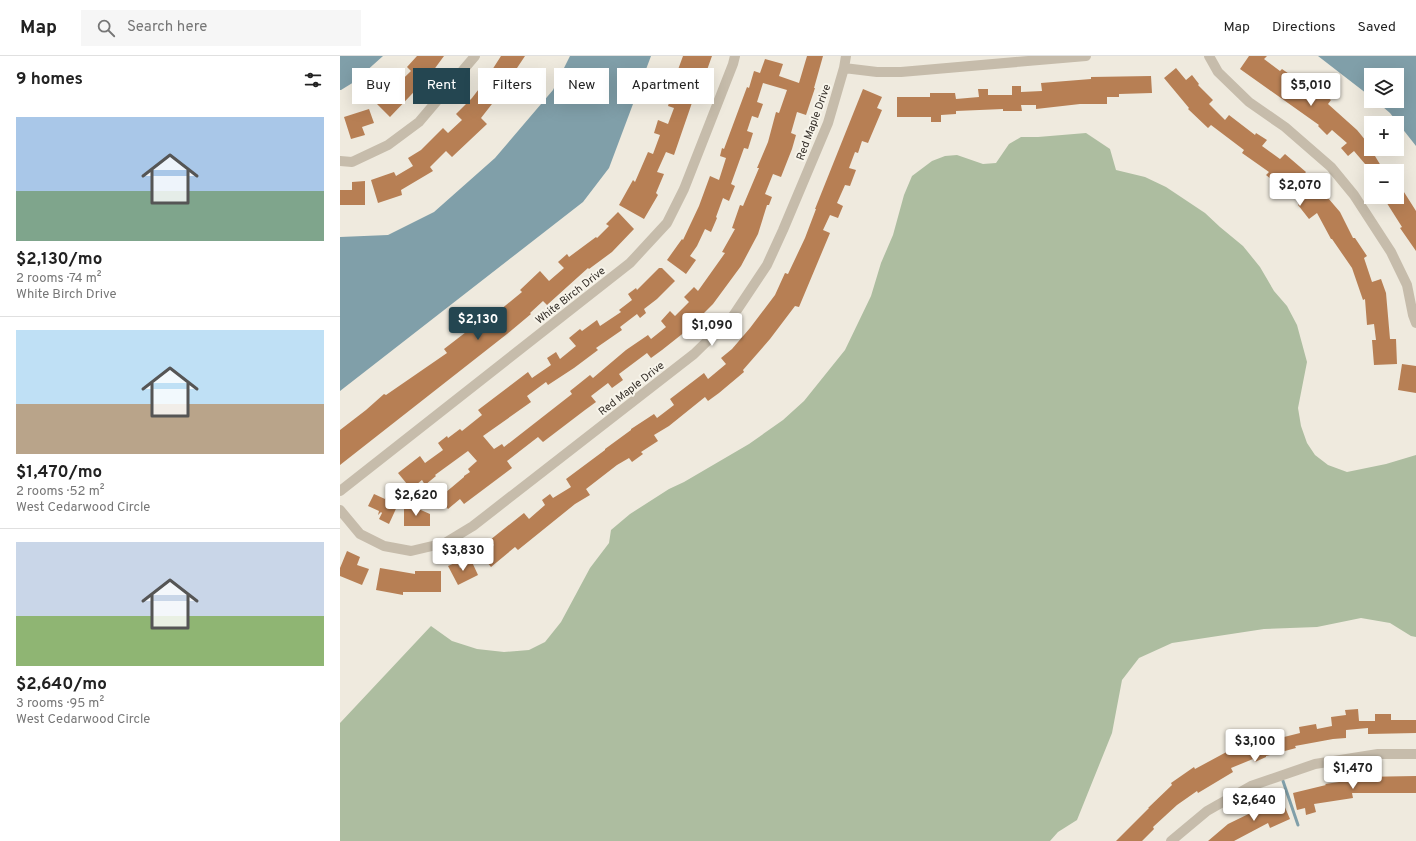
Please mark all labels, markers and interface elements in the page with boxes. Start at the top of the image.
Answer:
search box [81,10,361,46]
text: Map [20,16,57,40]
icon: search [95,17,117,39]
text: Search here [127,18,207,37]
text: Map [1224,19,1250,36]
text: Directions [1272,19,1336,36]
text: Saved [1358,19,1396,36]
chip: Buy [352,68,405,104]
chip: Rent [413,68,470,104]
chip: Filters [478,68,546,104]
chip: New [554,68,609,104]
chip: Apartment [617,68,714,104]
map controls [1364,68,1404,204]
button: layers [1364,68,1404,108]
text: 9 homes [16,69,83,91]
icon: filters [302,69,324,91]
pin: $5,010 [1278,73,1344,107]
text: $5,010 [1290,78,1332,94]
street label: Red Maple Drive [794,82,834,162]
button: + [1364,116,1404,156]
icon: home [134,143,206,215]
button: − [1364,164,1404,204]
pin: $2,070 [1267,173,1333,207]
text: $2,070 [1279,178,1321,194]
text: $2,130/mo [16,249,102,271]
street label: White Birch Drive [533,264,609,328]
text: 2 rooms · 74 m² [16,271,101,287]
text: White Birch Drive [16,287,117,303]
pin: $2,130 [445,307,511,341]
text: $2,130 [458,312,498,328]
pin: $1,090 [679,313,745,347]
text: $1,090 [691,318,733,334]
icon: home [134,356,206,428]
street label: Red Maple Drive [596,359,668,419]
text: $1,470/mo [16,462,102,484]
pin: $2,620 [383,483,449,517]
text: 2 rooms · 52 m² [16,484,104,500]
text: $2,620 [394,488,438,504]
text: West Cedarwood Circle [16,500,150,516]
pin: $3,830 [430,538,496,572]
text: $3,830 [442,543,484,559]
icon: home [134,568,206,640]
text: $2,640/mo [16,674,107,696]
text: 3 rooms · 95 m² [16,696,104,712]
text: West Cedarwood Circle [16,712,150,728]
pin: $3,100 [1222,729,1288,763]
text: $3,100 [1235,734,1275,750]
pin: $1,470 [1320,756,1386,790]
text: $1,470 [1333,761,1373,777]
pin: $2,640 [1221,788,1287,822]
text: $2,640 [1232,793,1276,809]

